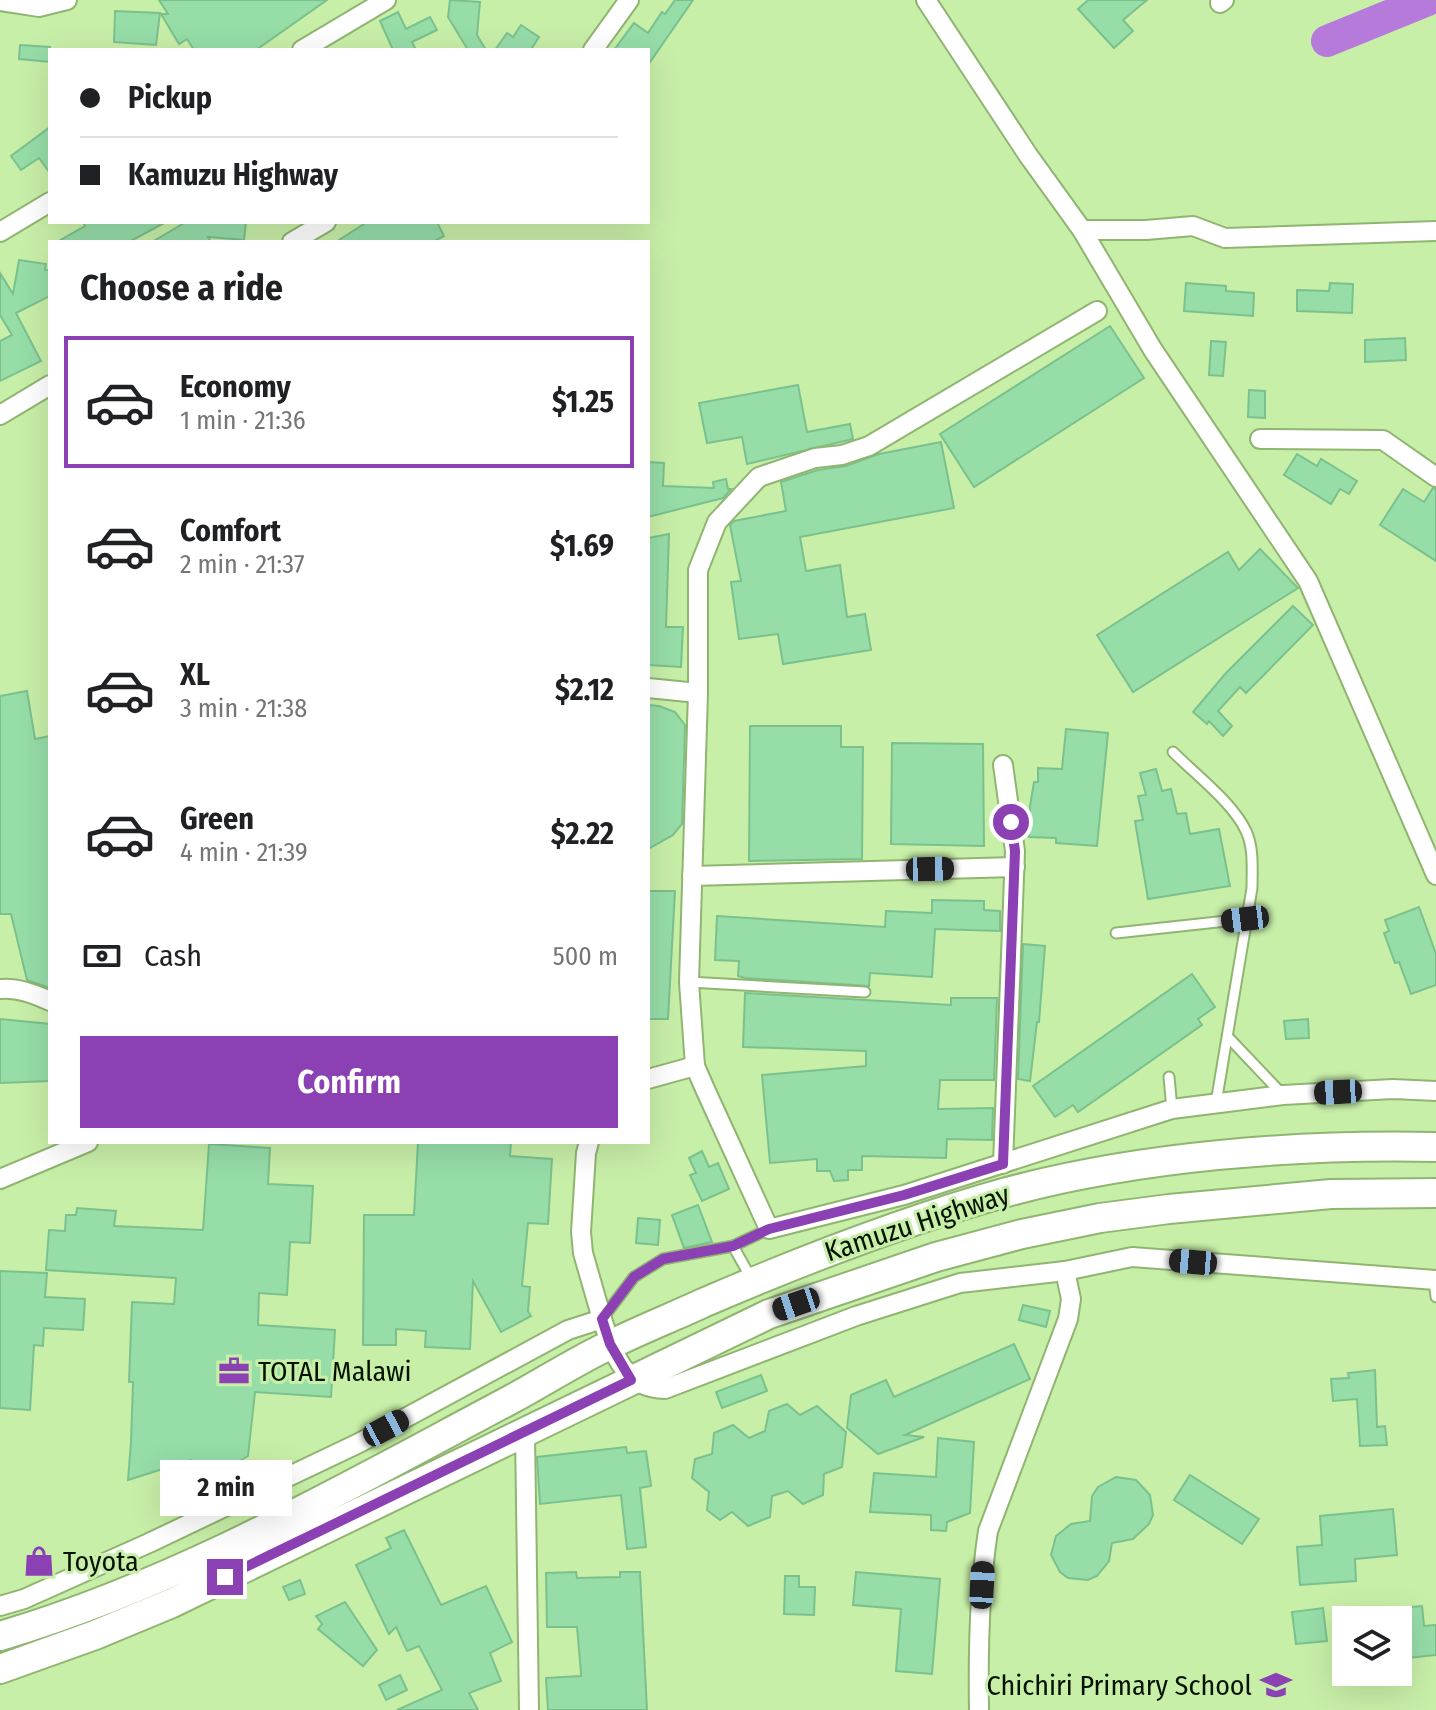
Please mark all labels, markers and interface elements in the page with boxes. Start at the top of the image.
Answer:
text: Pickup [128,80,212,116]
text: Kamuzu Highway [128,157,338,193]
text: Choose a ride [80,266,283,310]
icon: car [84,366,156,438]
text: Economy [180,369,291,405]
text: $1.25 [552,384,614,420]
text: 1 min · 21:36 [180,405,306,436]
icon: car [84,510,156,582]
text: Comfort [180,513,281,549]
text: $1.69 [550,528,614,564]
text: 2 min · 21:37 [180,549,304,580]
icon: car [84,654,156,726]
text: XL [180,657,210,693]
text: $2.12 [555,672,614,708]
text: 3 min · 21:38 [180,693,307,724]
icon: car [84,798,156,870]
text: Green [180,801,254,837]
route start [993,804,1029,840]
text: $2.22 [551,816,614,852]
text: 4 min · 21:39 [180,837,308,868]
car [906,857,954,881]
car [1220,904,1270,934]
icon: cash [80,934,124,978]
text: Cash [144,938,202,974]
text: 500 m [553,941,618,972]
button: Confirm [80,1036,618,1128]
car [1313,1079,1363,1105]
street label: Kamuzu Highway [820,1177,1014,1268]
car [1168,1248,1218,1276]
car [769,1285,823,1323]
office icon: TOTAL Malawi [217,1354,251,1388]
place label: TOTAL Malawi [258,1355,411,1388]
car [359,1406,413,1450]
callout: 2 min [159,1461,291,1517]
text: 2 min [197,1472,255,1503]
shop icon: Toyota [22,1544,56,1578]
place label: Toyota [63,1545,139,1578]
route end [207,1559,243,1595]
car [969,1560,995,1610]
map controls [1332,1606,1412,1686]
button: layers [1332,1606,1412,1686]
school or university icon: Chichiri Primary School [1259,1668,1293,1702]
place label: Chichiri Primary School [987,1669,1252,1702]

